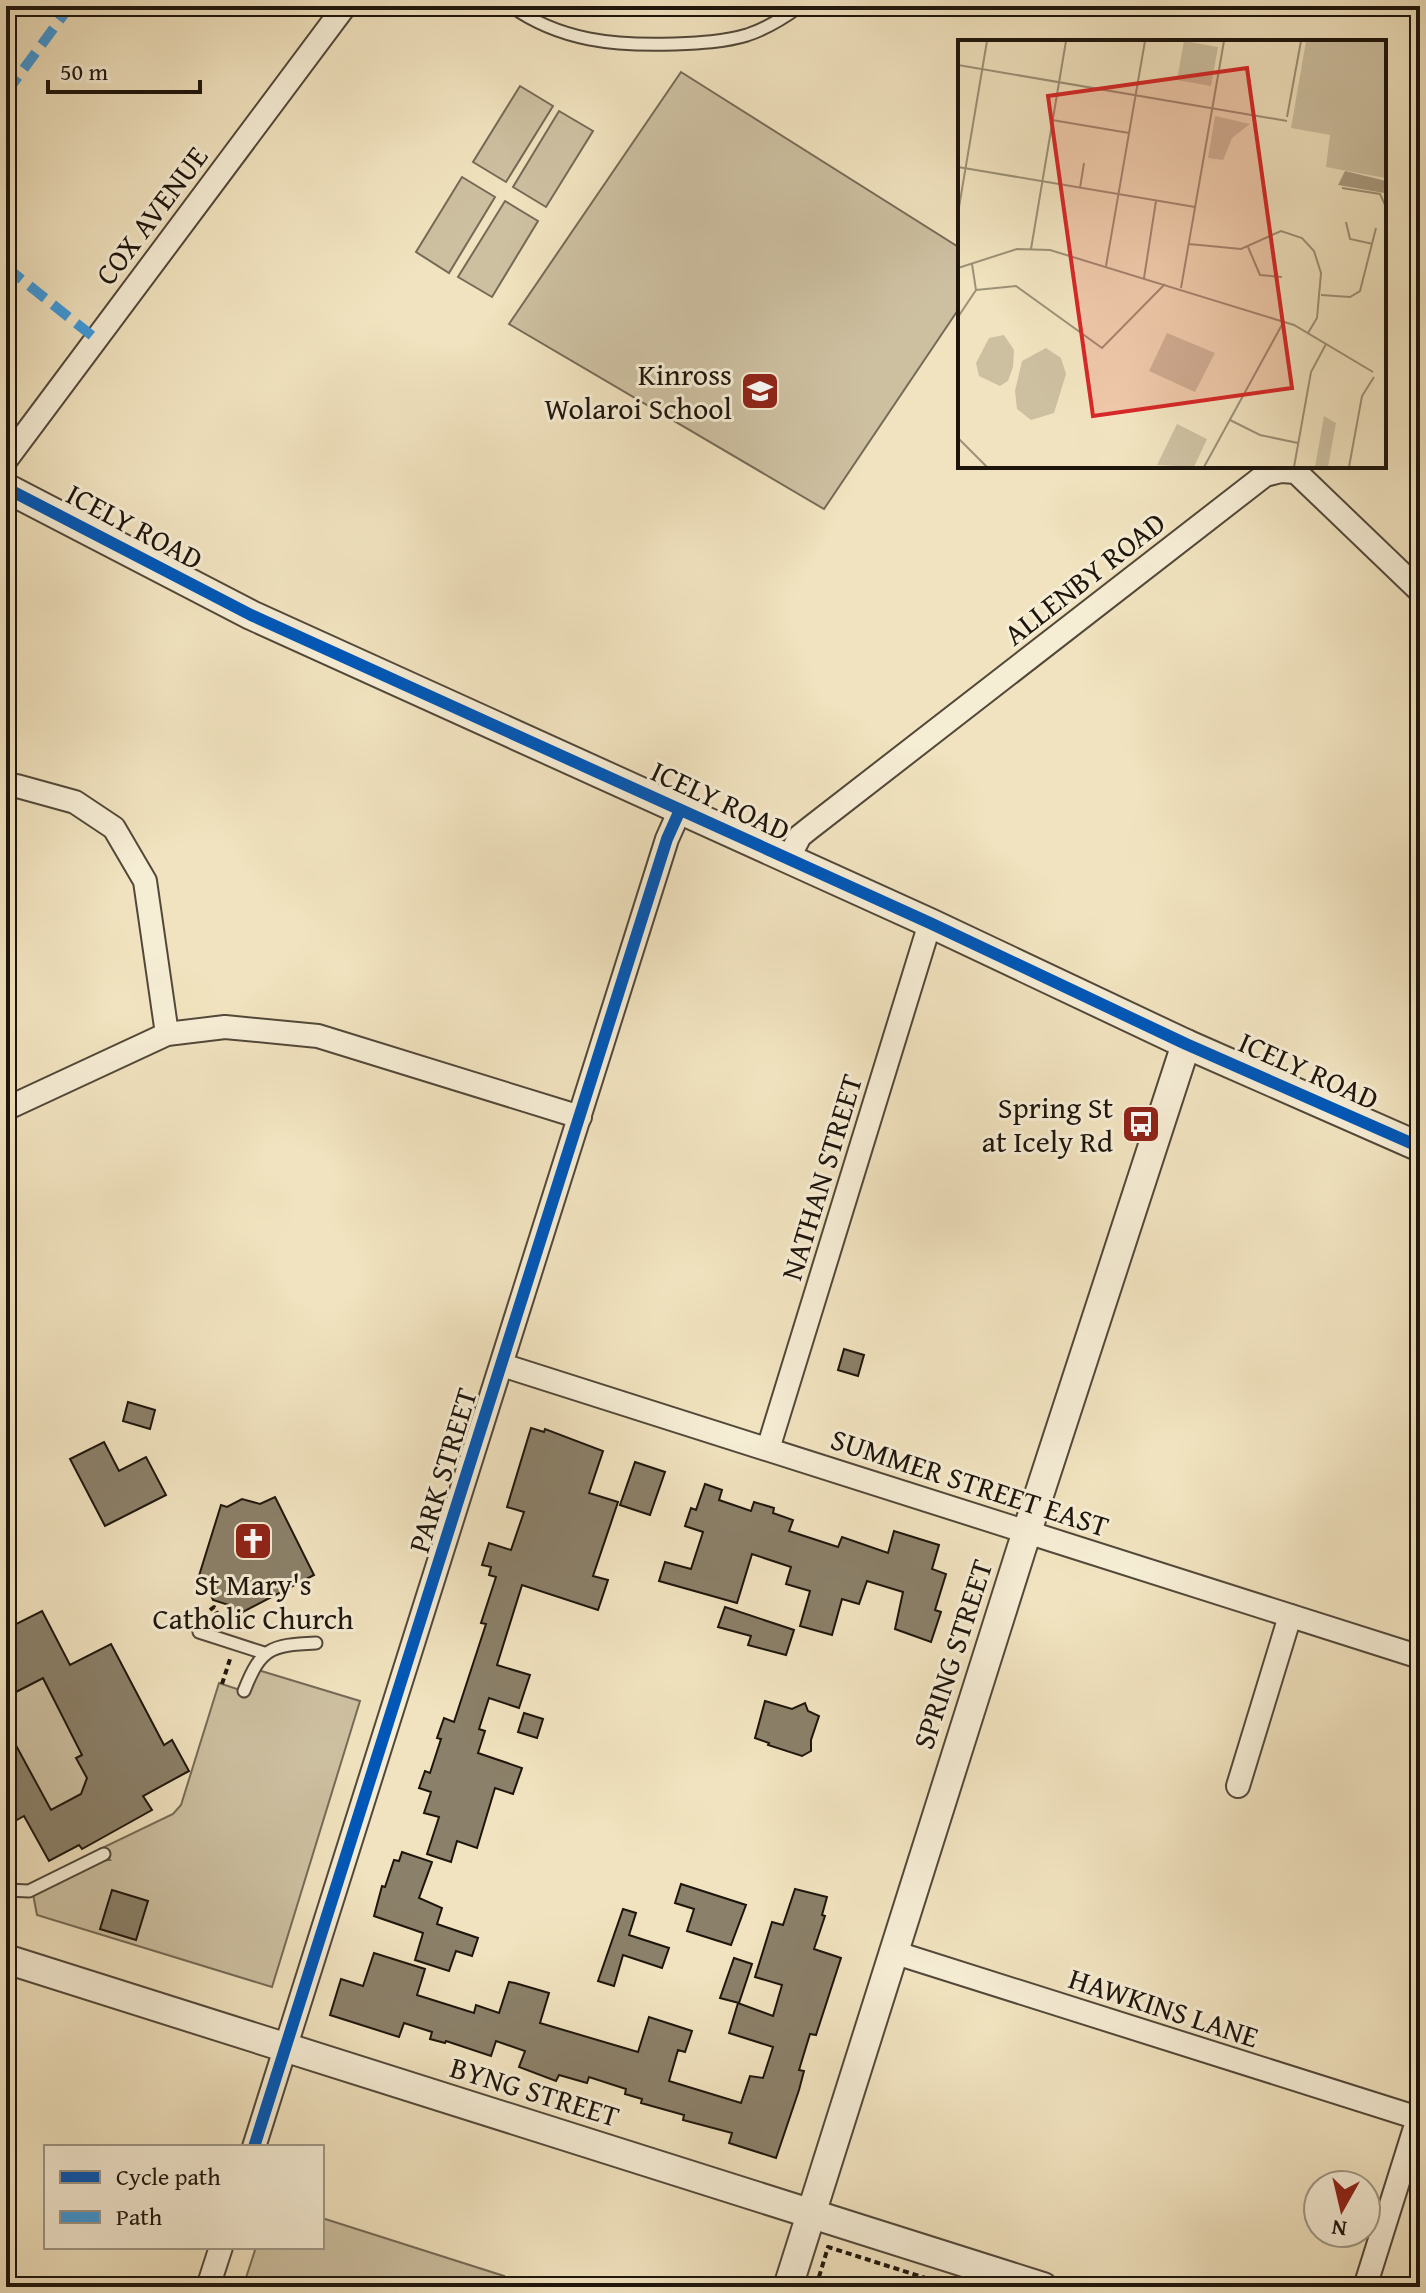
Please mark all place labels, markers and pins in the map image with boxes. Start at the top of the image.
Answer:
place label: Kinross Wolaroi School [544,352,732,430]
school or university icon: Kinross Wolaroi School [739,370,781,412]
place label: Spring St at Icely Rd [982,1085,1113,1163]
bus stop icon: Spring St at Icely Rd [1120,1103,1162,1145]
church icon: St Mary's Catholic Church [232,1520,274,1562]
place label: St Mary's Catholic Church [153,1562,354,1640]

